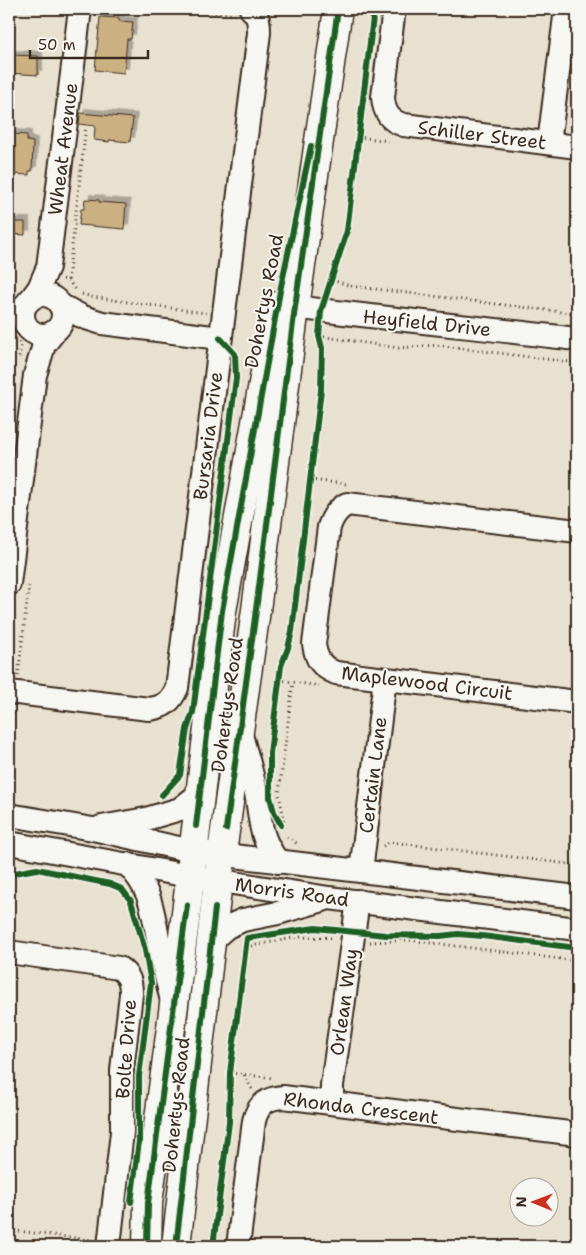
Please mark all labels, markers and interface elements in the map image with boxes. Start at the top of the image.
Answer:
scale bar [30,28,148,60]
text: 50 m [38,35,76,55]
street label: Wheat Avenue [42,81,84,217]
street label: Schiller Street [416,115,548,155]
street label: Dohertys Road [239,232,289,370]
street label: Heyfield Drive [362,304,492,342]
street label: Bursaria Drive [188,370,228,502]
street label: Dohertys Road [205,636,249,774]
street label: Maplewood Circuit [340,660,514,706]
street label: Certain Lane [353,715,393,835]
street label: Morris Road [233,872,351,912]
street label: Orlean Way [324,947,364,1057]
street label: Bolte Drive [110,998,142,1100]
street label: Dohertys Road [156,1036,196,1174]
street label: Rhonda Crescent [282,1086,440,1130]
north arrow [508,1178,558,1228]
text: N [512,1196,530,1207]

